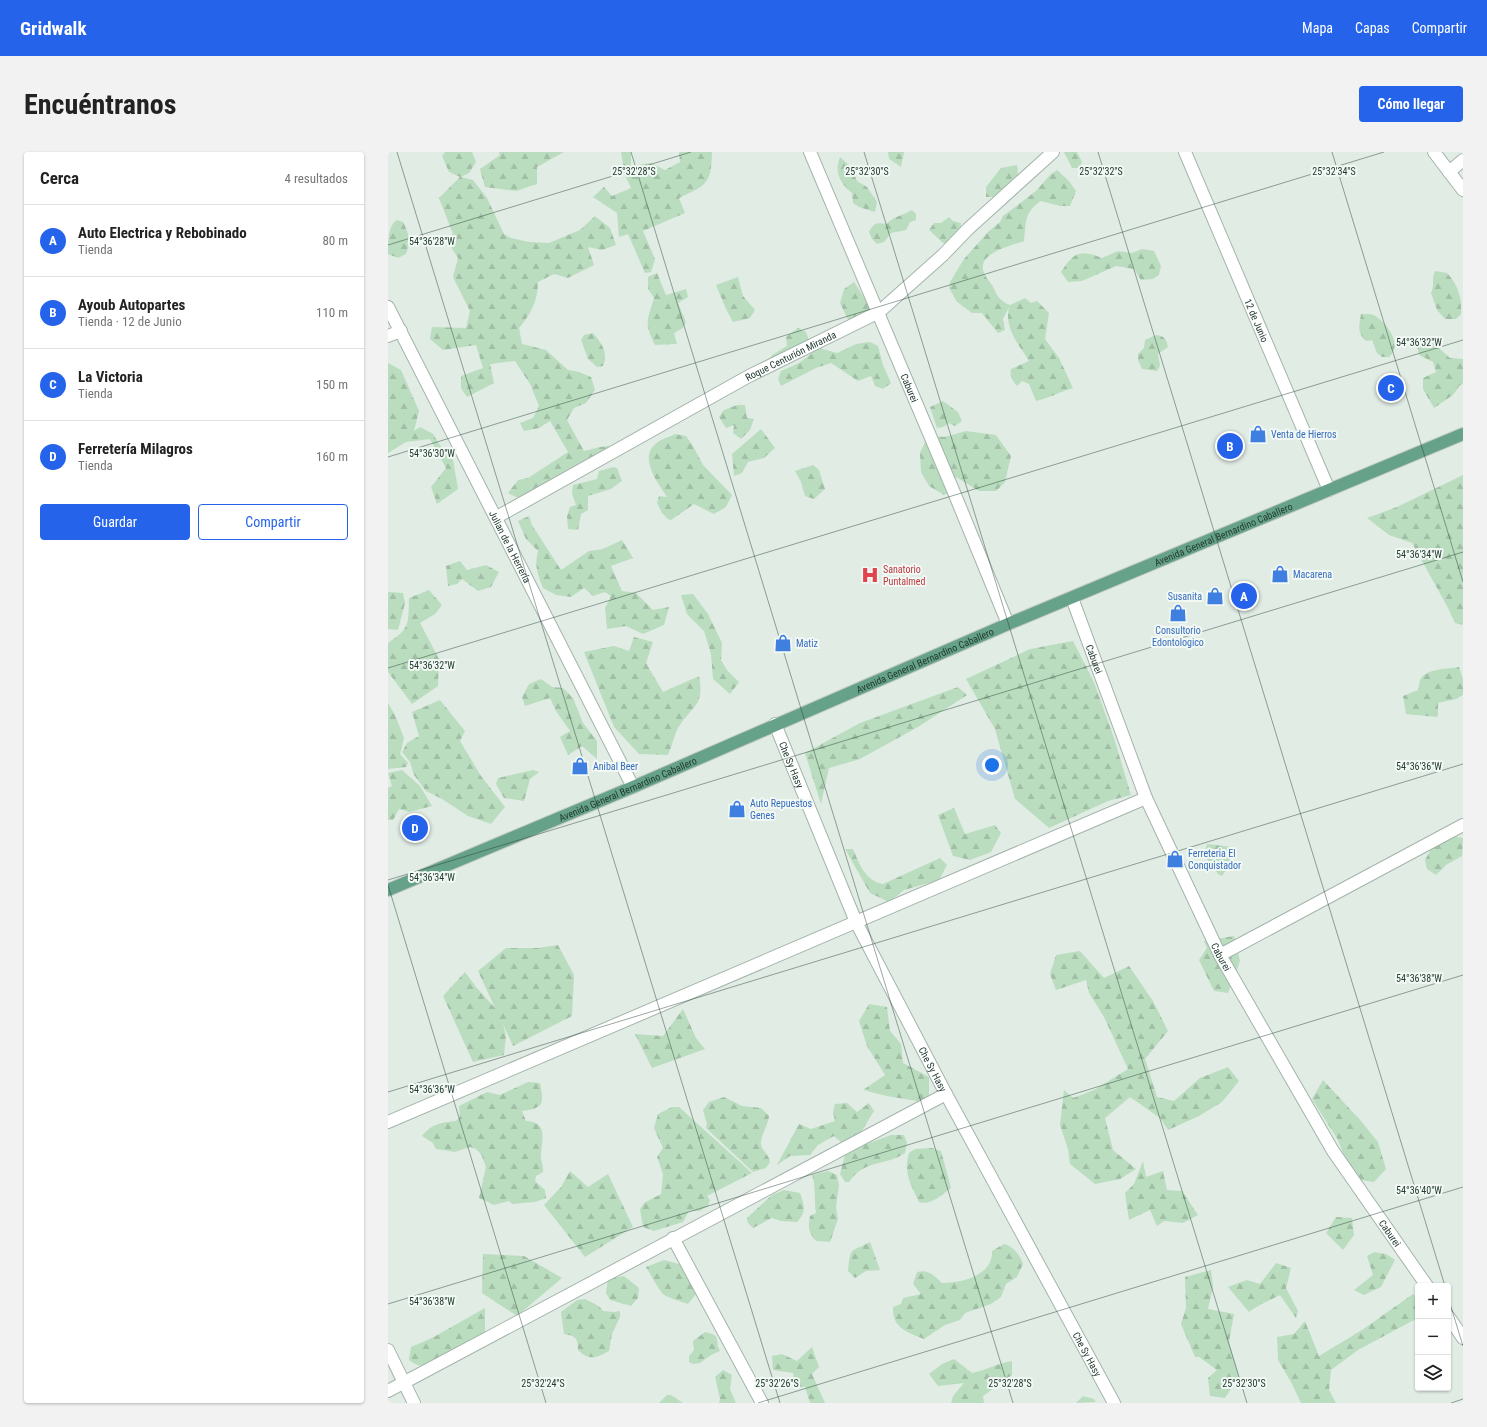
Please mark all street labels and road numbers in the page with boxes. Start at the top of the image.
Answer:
street label: 12 de Junio [1242,297,1270,344]
street label: Roque Centurión Miranda [743,329,838,383]
street label: Caburei [898,372,920,404]
street label: Avenida General Bernardino Caballero [1153,501,1294,568]
street label: Julian de la Herrería [487,509,533,585]
street label: Avenida General Bernardino Caballero [855,626,995,695]
street label: Caburei [1084,643,1104,675]
street label: Che Sy Hasy [777,740,806,790]
street label: Avenida General Bernardino Caballero [557,755,698,824]
street label: Caburei [1209,941,1233,973]
street label: Che Sy Hasy [916,1045,949,1094]
street label: Caburei [1377,1218,1403,1249]
street label: Che Sy Hasy [1070,1330,1103,1378]

